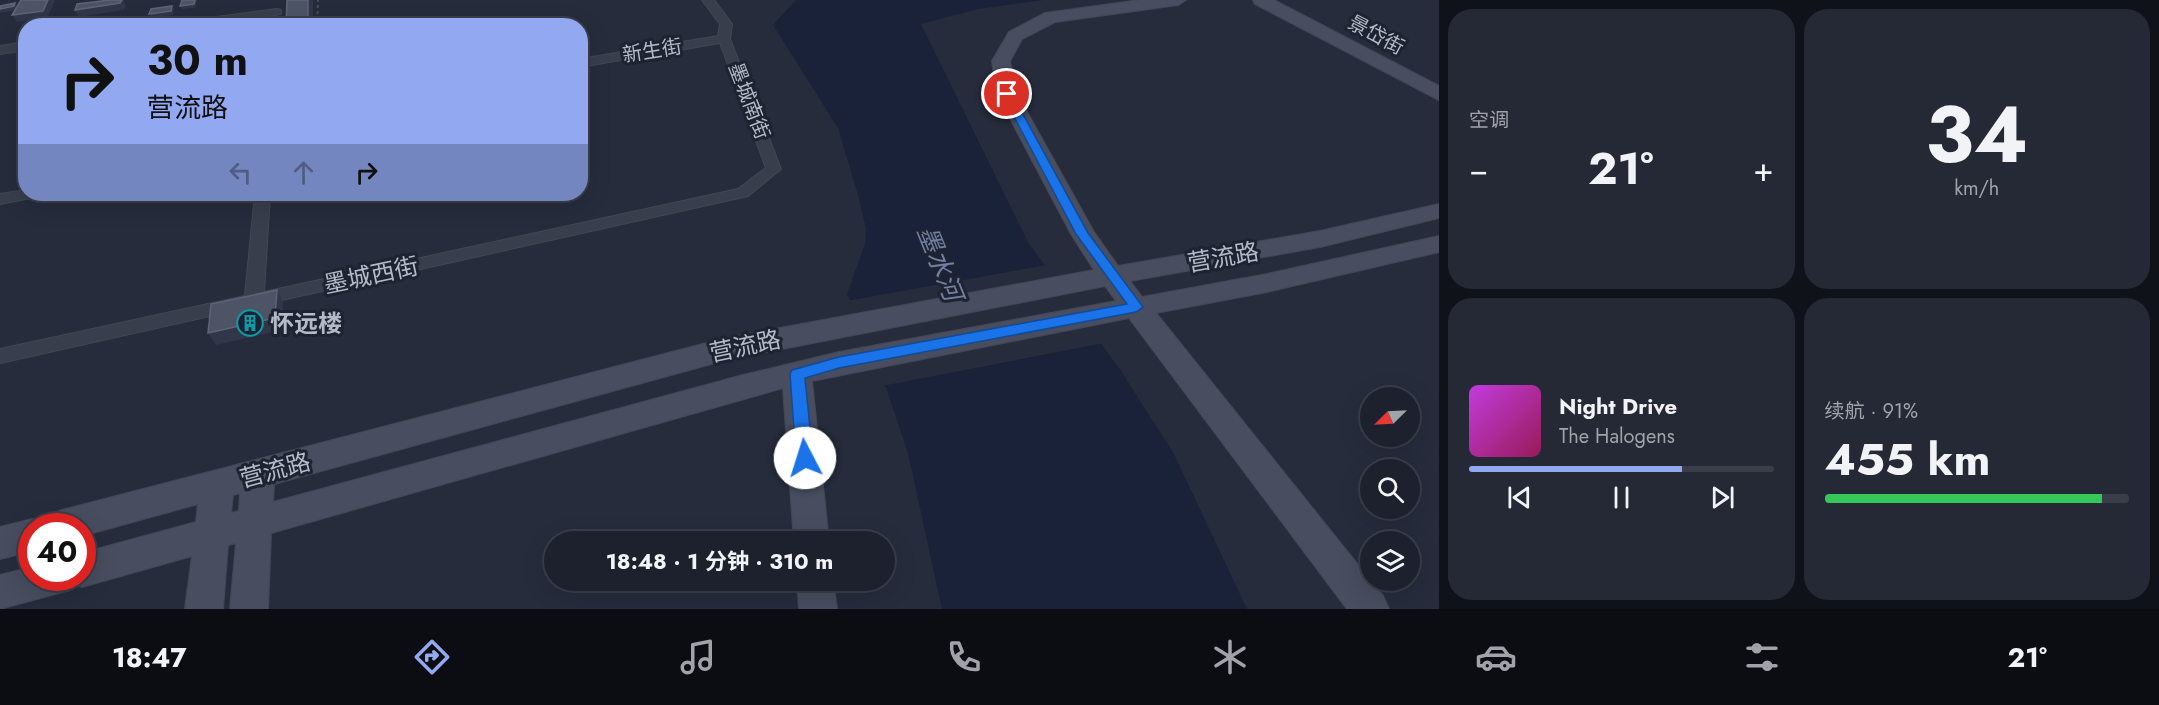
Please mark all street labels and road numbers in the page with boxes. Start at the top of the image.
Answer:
street label: 景岱街 [1343,8,1409,62]
street label: 新生街 [620,32,684,70]
street label: 墨城南街 [721,58,777,144]
street label: 营流路 [1185,234,1261,280]
street label: 墨城西街 [320,248,422,302]
street label: 营流路 [706,321,784,371]
street label: 营流路 [236,444,314,496]

